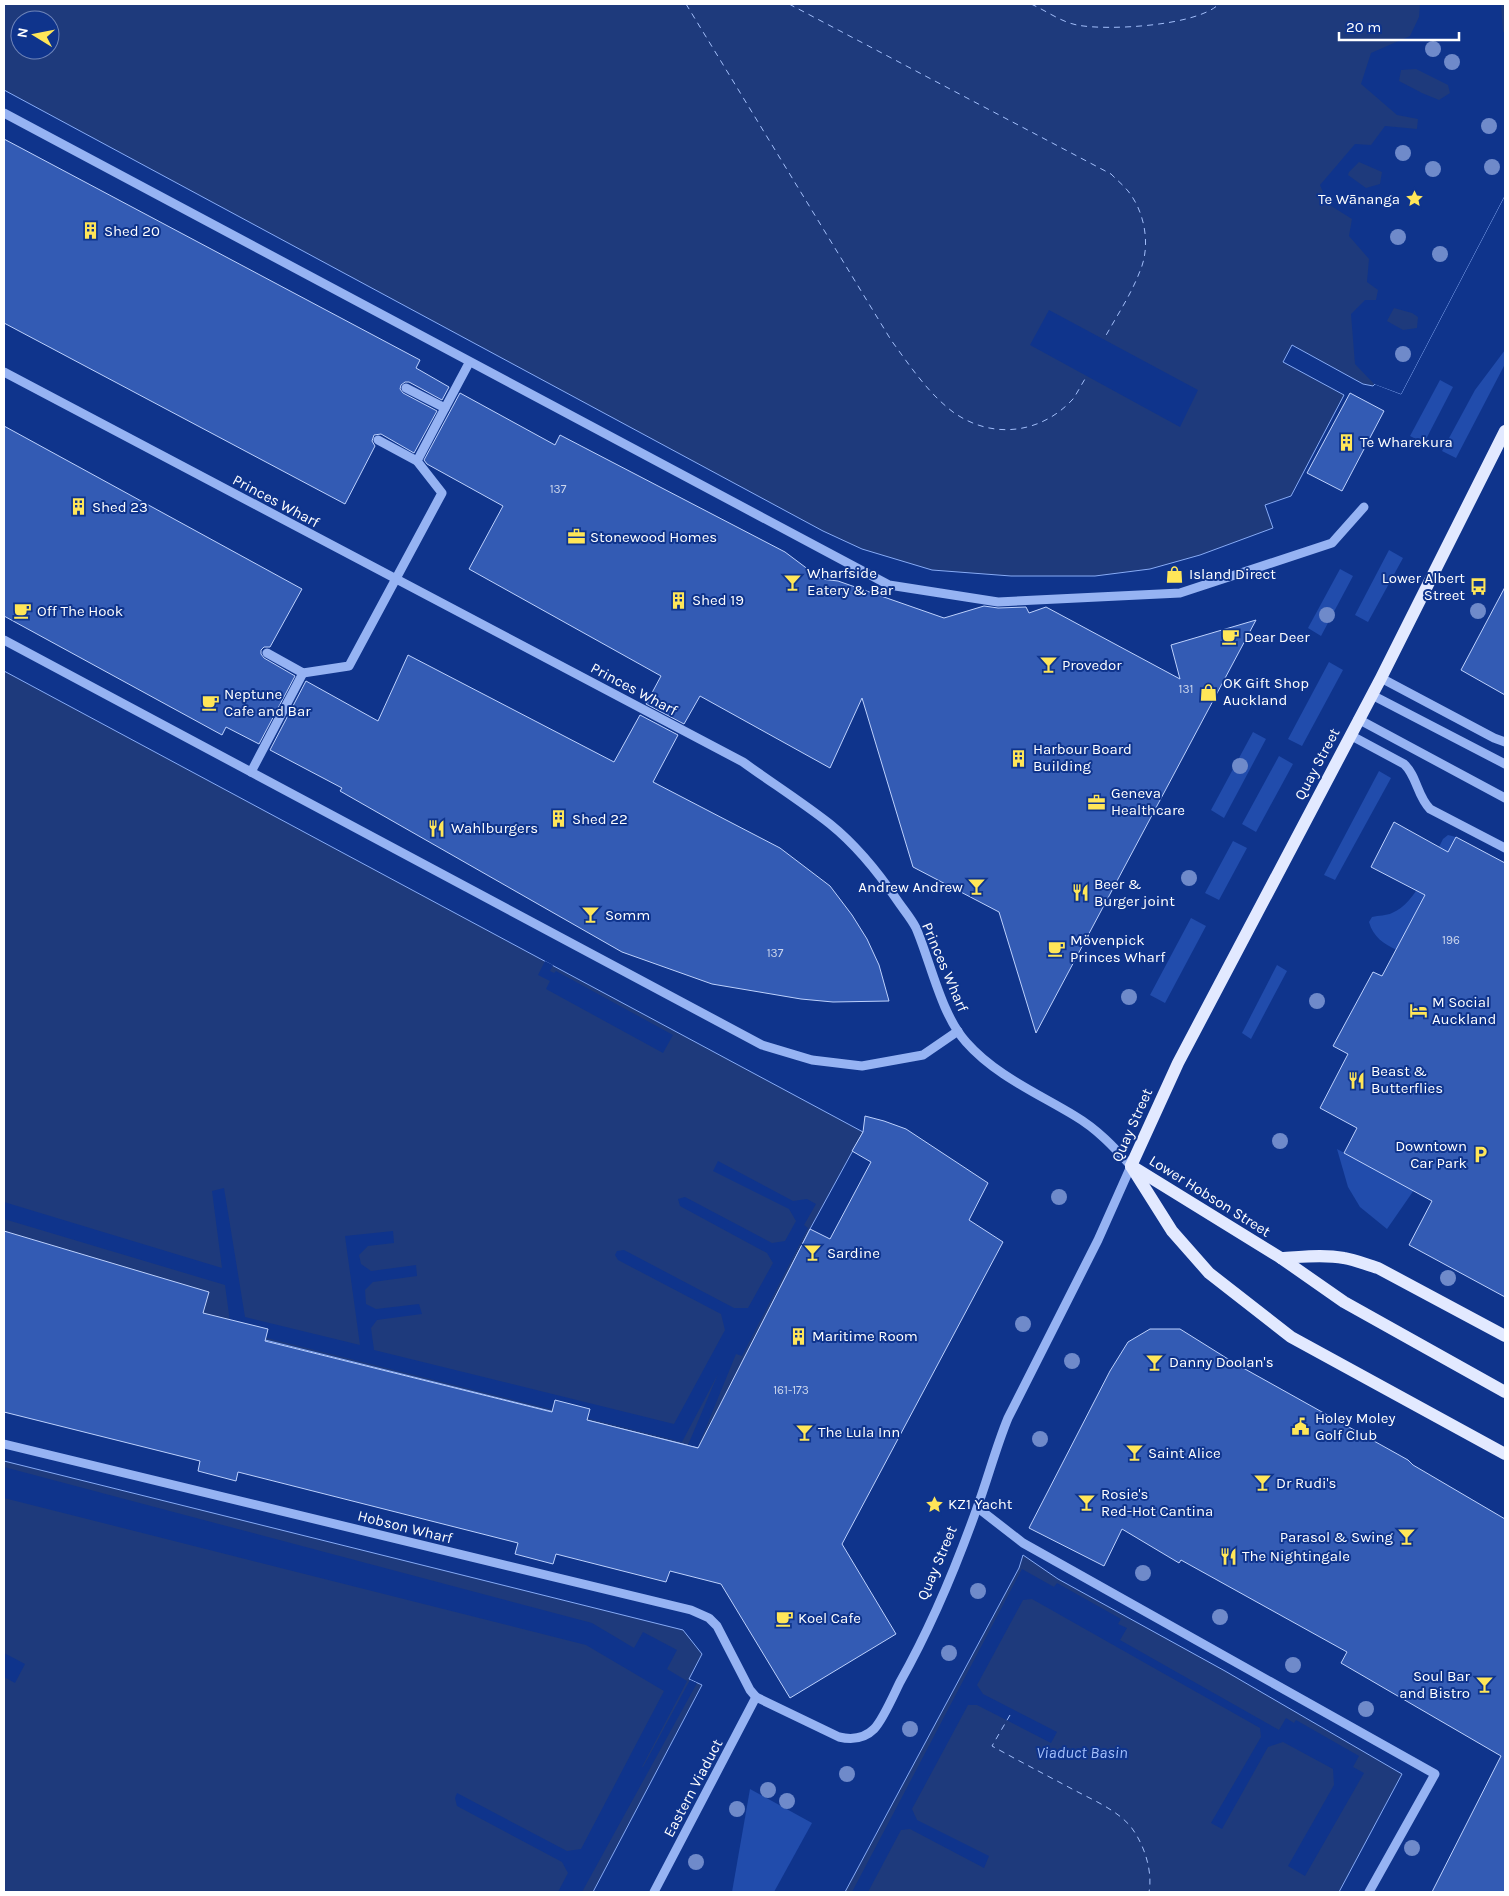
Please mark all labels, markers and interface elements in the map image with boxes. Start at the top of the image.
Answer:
north arrow [10,10,60,60]
scale bar [1339,10,1459,42]
text: 20 m [1346,18,1381,36]
text: N [13,26,32,39]
place icon: Te Wānanga [1404,189,1424,209]
place label: Te Wānanga [1318,190,1400,208]
building icon: Shed 20 [80,221,100,241]
place label: Shed 20 [104,222,160,240]
building icon: Te Wharekura [1336,432,1356,452]
place label: Te Wharekura [1360,433,1453,451]
street label: Princes Wharf [230,471,323,532]
house number: 137 [550,482,567,496]
building icon: Shed 23 [68,497,88,517]
place label: Shed 23 [92,498,148,516]
office icon: Stonewood Homes [566,527,586,547]
place label: Stonewood Homes [590,528,717,546]
place label: Wharfside Eatery & Bar [807,564,894,599]
shop icon: Island Direct [1165,564,1185,584]
place label: Island Direct [1189,565,1276,583]
place label: Lower Albert Street [1382,569,1465,604]
bar icon: Wharfside Eatery & Bar [783,572,803,592]
bus stop icon: Lower Albert Street [1469,577,1489,597]
building icon: Shed 19 [668,590,688,610]
place label: Shed 19 [692,591,744,609]
cafe icon: Off The Hook [13,601,33,621]
place label: Off The Hook [37,602,123,620]
cafe icon: Dear Deer [1220,627,1240,647]
place label: Dear Deer [1244,628,1310,646]
bar icon: Provedor [1038,655,1058,675]
place label: Provedor [1062,656,1122,674]
street label: Princes Wharf [588,659,681,720]
place label: OK Gift Shop Auckland [1223,674,1309,709]
house number: 131 [1178,682,1194,696]
shop icon: OK Gift Shop Auckland [1199,682,1219,702]
place label: Neptune Cafe and Bar [224,685,311,720]
cafe icon: Neptune Cafe and Bar [200,693,220,713]
street label: Quay Street [1291,725,1344,803]
place label: Harbour Board Building [1033,740,1132,775]
building icon: Harbour Board Building [1009,748,1029,768]
place label: Geneva Healthcare [1111,784,1185,819]
office icon: Geneva Healthcare [1087,792,1107,812]
building icon: Shed 22 [548,809,568,829]
place label: Shed 22 [572,810,628,828]
restaurant icon: Wahlburgers [427,818,447,838]
place label: Wahlburgers [451,819,538,837]
place label: Beer & Burger joint [1094,875,1175,910]
bar icon: Andrew Andrew [967,877,987,897]
place label: Andrew Andrew [858,878,963,896]
restaurant icon: Beer & Burger joint [1070,883,1090,903]
bar icon: Somm [581,905,601,925]
place label: Somm [605,906,650,924]
street label: Princes Wharf [918,920,972,1015]
place label: Mövenpick Princes Wharf [1070,931,1166,966]
house number: 196 [1442,933,1460,947]
cafe icon: Mövenpick Princes Wharf [1046,939,1066,959]
house number: 137 [767,946,784,960]
place label: M Social Auckland [1432,993,1496,1028]
hotel icon: M Social Auckland [1408,1001,1428,1021]
place label: Beast & Butterflies [1371,1062,1443,1097]
restaurant icon: Beast & Butterflies [1347,1070,1367,1090]
street label: Quay Street [1108,1085,1156,1165]
place label: Downtown Car Park [1395,1137,1467,1172]
parking icon: Downtown Car Park [1471,1145,1491,1165]
street label: Lower Hobson Street [1146,1151,1274,1241]
bar icon: Sardine [803,1243,823,1263]
place label: Sardine [827,1244,880,1262]
building icon: Maritime Room [788,1326,808,1346]
place label: Maritime Room [812,1327,918,1345]
bar icon: Danny Doolan's [1145,1352,1165,1372]
place label: Danny Doolan's [1169,1353,1274,1371]
house number: 161-173 [773,1383,809,1397]
place label: Holey Moley Golf Club [1315,1409,1395,1444]
public building icon: Holey Moley Golf Club [1291,1417,1311,1437]
bar icon: The Lula Inn [794,1422,814,1442]
place label: The Lula Inn [818,1423,900,1441]
bar icon: Saint Alice [1124,1443,1144,1463]
place label: Saint Alice [1148,1444,1221,1462]
bar icon: Dr Rudi's [1252,1473,1272,1493]
place label: Dr Rudi's [1276,1474,1336,1492]
place label: Rosie's Red-Hot Cantina [1101,1485,1213,1520]
bar icon: Rosie's Red-Hot Cantina [1077,1493,1097,1513]
place icon: KZ1 Yacht [924,1494,944,1514]
place label: KZ1 Yacht [948,1495,1013,1513]
street label: Hobson Wharf [356,1507,455,1548]
street label: Quay Street [913,1523,961,1603]
bar icon: Parasol & Swing [1397,1527,1417,1547]
place label: Parasol & Swing [1280,1528,1394,1546]
restaurant icon: The Nightingale [1218,1546,1238,1566]
place label: The Nightingale [1242,1547,1350,1565]
cafe icon: Koel Cafe [774,1608,794,1628]
place label: Koel Cafe [798,1609,861,1627]
place label: Soul Bar and Bistro [1399,1667,1471,1702]
bar icon: Soul Bar and Bistro [1474,1675,1494,1695]
street label: Eastern Viaduct [660,1736,727,1840]
water label: Viaduct Basin [1036,1743,1128,1762]

